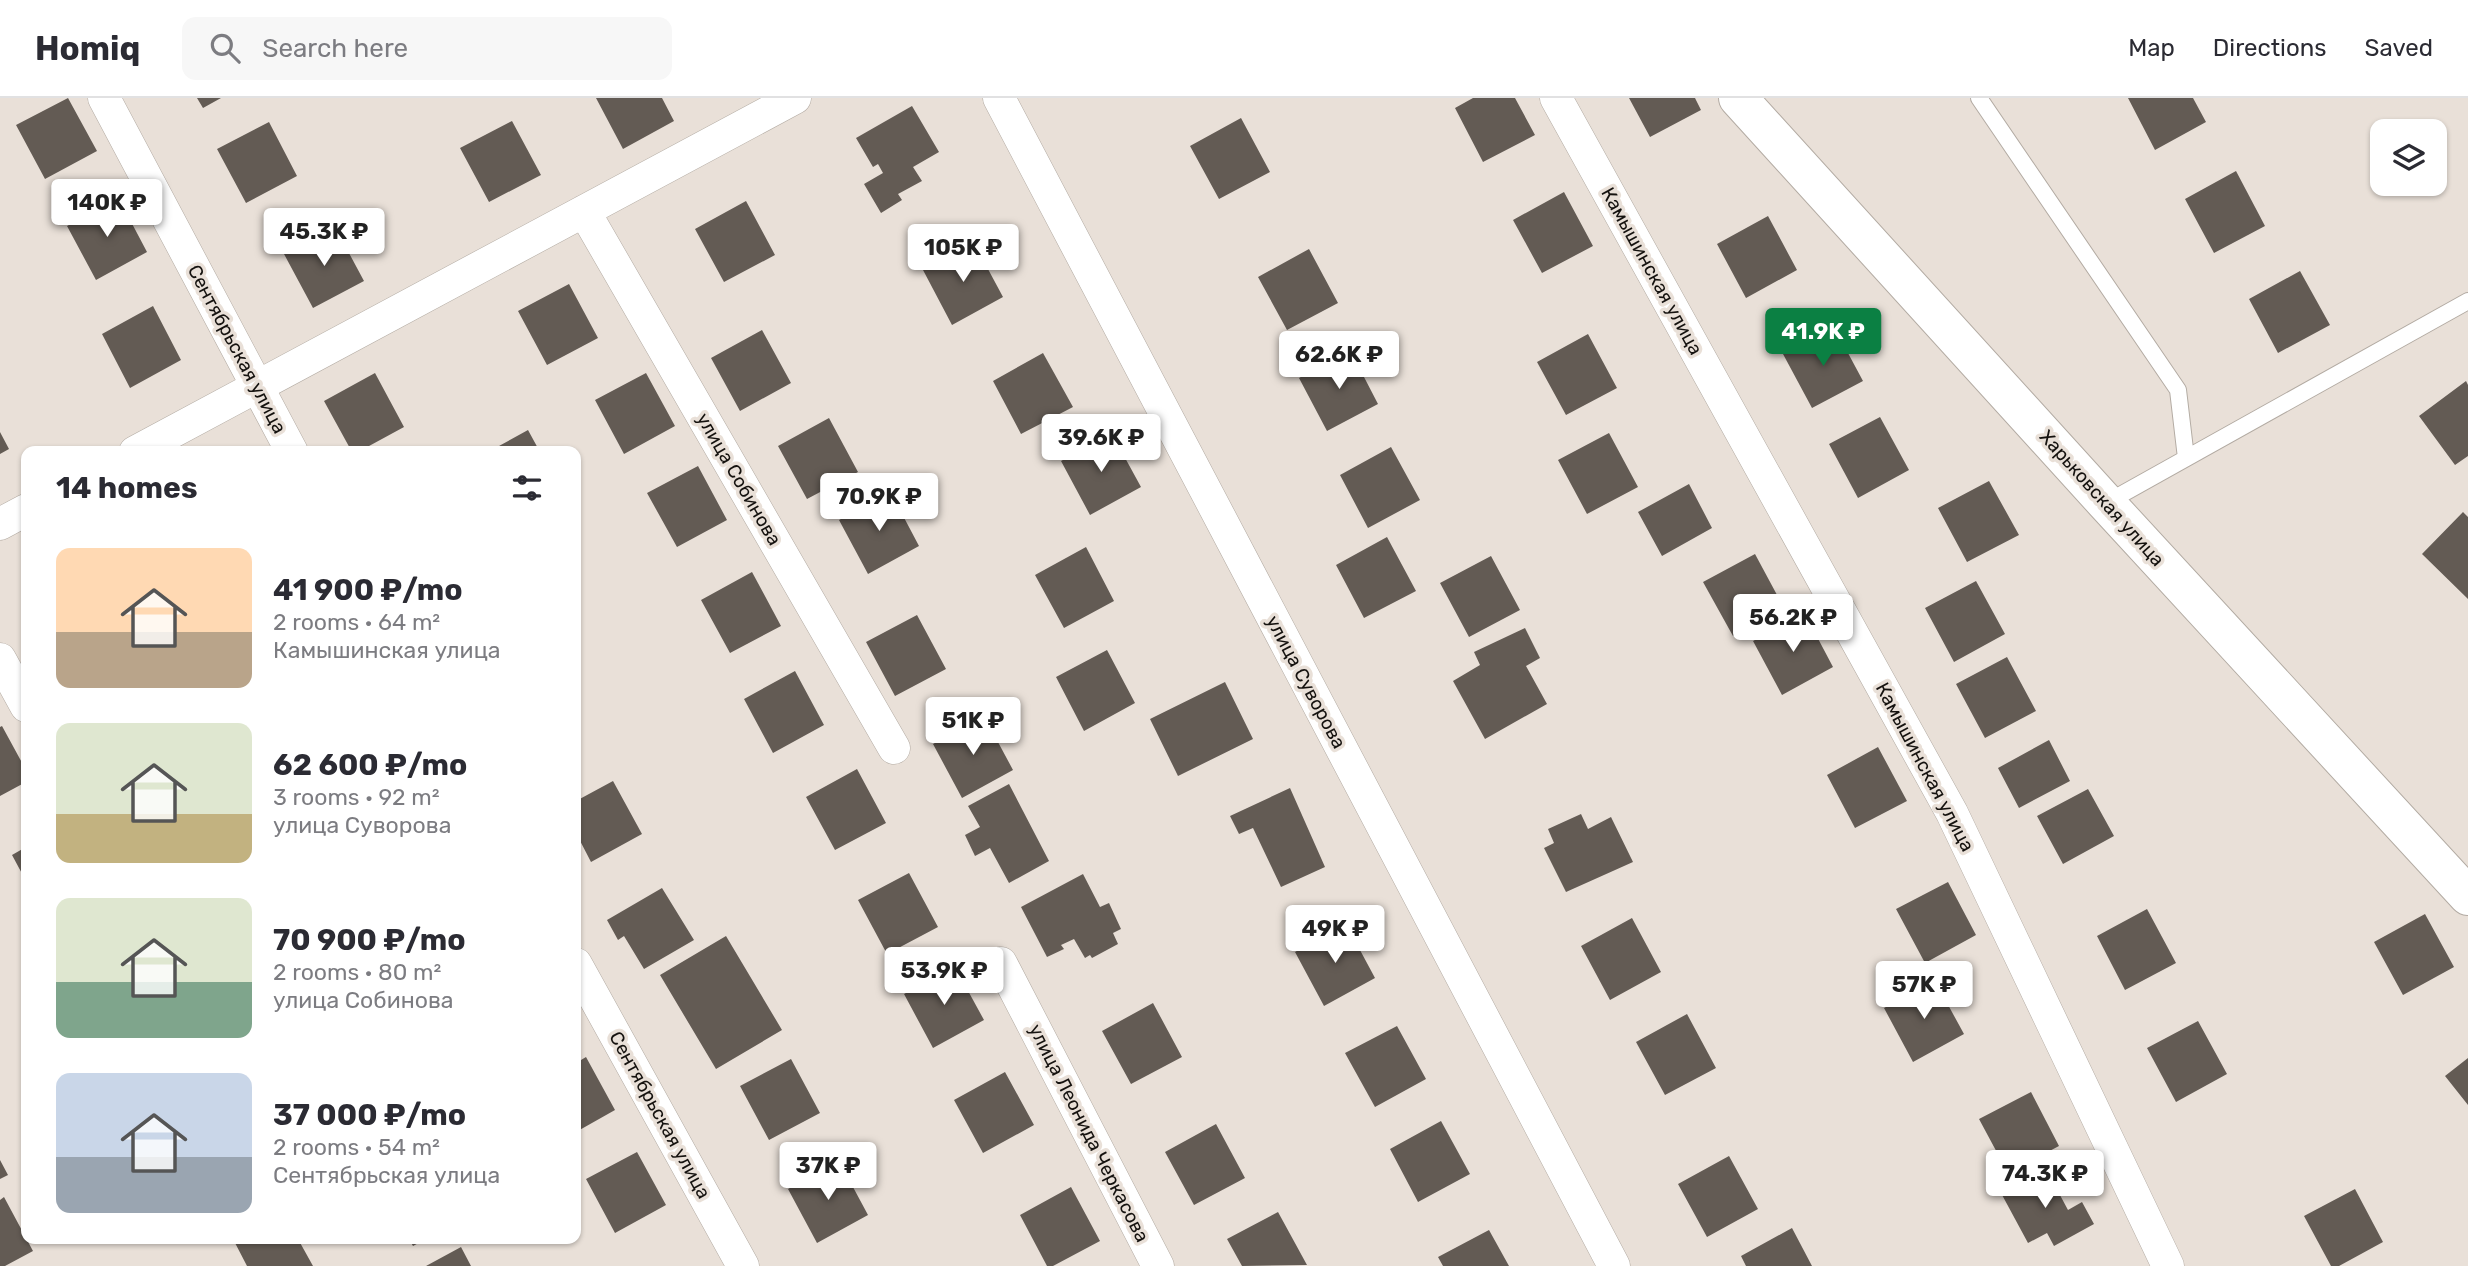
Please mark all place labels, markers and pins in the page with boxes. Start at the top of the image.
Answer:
pin: 140K ₽ [50,180,164,239]
pin: 45.3K ₽ [259,208,389,268]
pin: 105K ₽ [906,225,1020,284]
pin: 41.9K ₽ [1758,308,1888,368]
pin: 62.6K ₽ [1274,331,1404,391]
pin: 39.6K ₽ [1036,414,1166,474]
pin: 70.9K ₽ [814,474,944,533]
pin: 56.2K ₽ [1728,594,1858,654]
pin: 51K ₽ [924,698,1022,757]
pin: 49K ₽ [1286,906,1384,965]
pin: 53.9K ₽ [879,948,1009,1007]
pin: 57K ₽ [1875,962,1973,1021]
pin: 37K ₽ [779,1142,877,1202]
pin: 74.3K ₽ [1980,1150,2110,1210]

